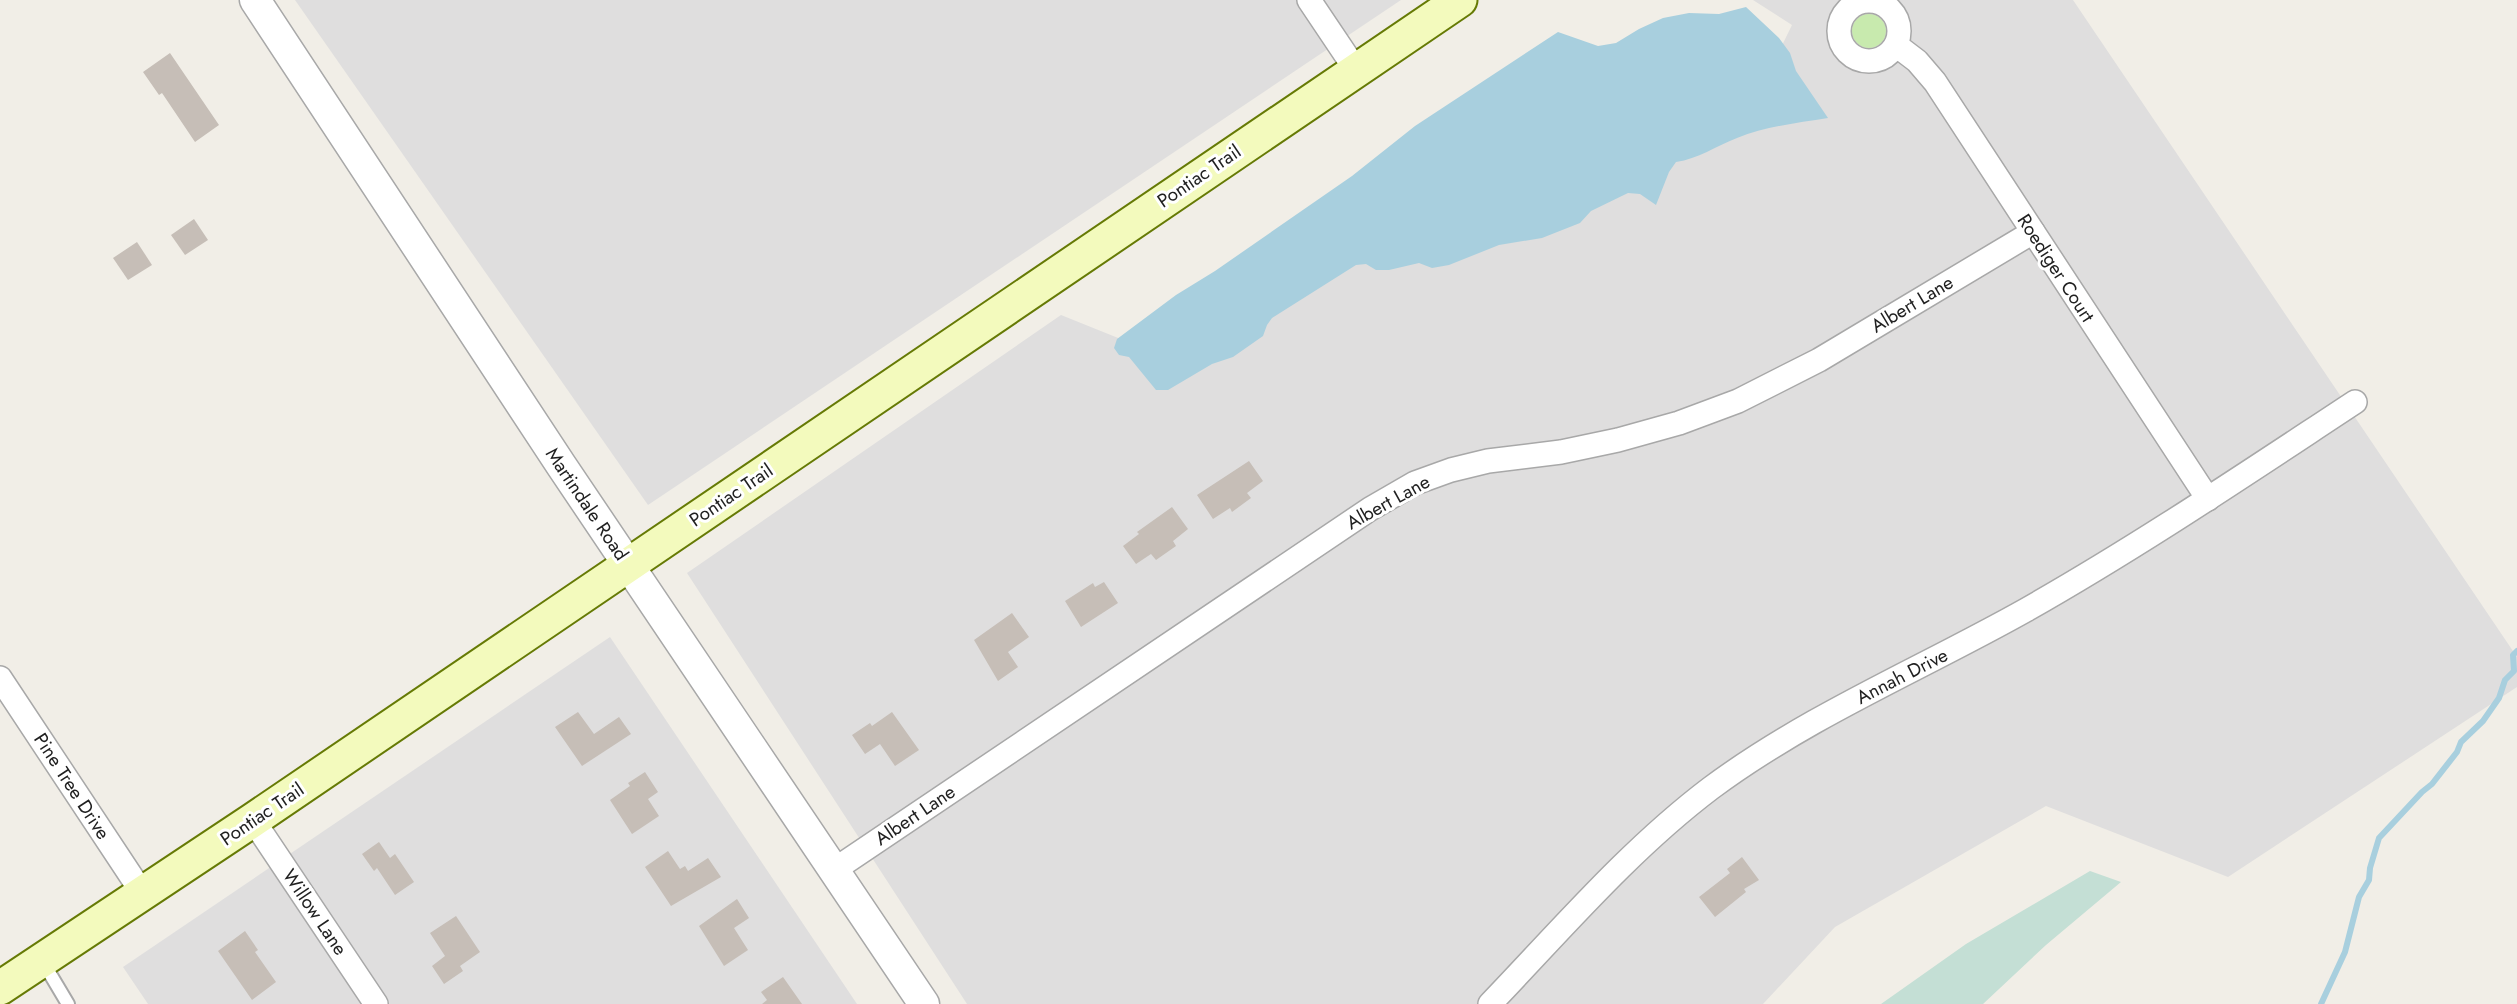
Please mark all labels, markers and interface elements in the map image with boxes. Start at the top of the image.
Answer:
street label: Pontiac Trail [1152,138,1246,214]
street label: Roediger Court [2011,209,2101,328]
street label: Albert Lane [1866,269,1958,339]
street label: Martindale Road [539,442,635,566]
street label: Pontiac Trail [684,457,778,533]
street label: Albert Lane [1341,468,1435,536]
street label: Annah Drive [1852,641,1953,711]
street label: Pine Tree Drive [27,728,117,845]
street label: Pontiac Trail [215,776,309,852]
street label: Albert Lane [869,778,961,852]
street label: Willow Lane [276,864,354,961]

